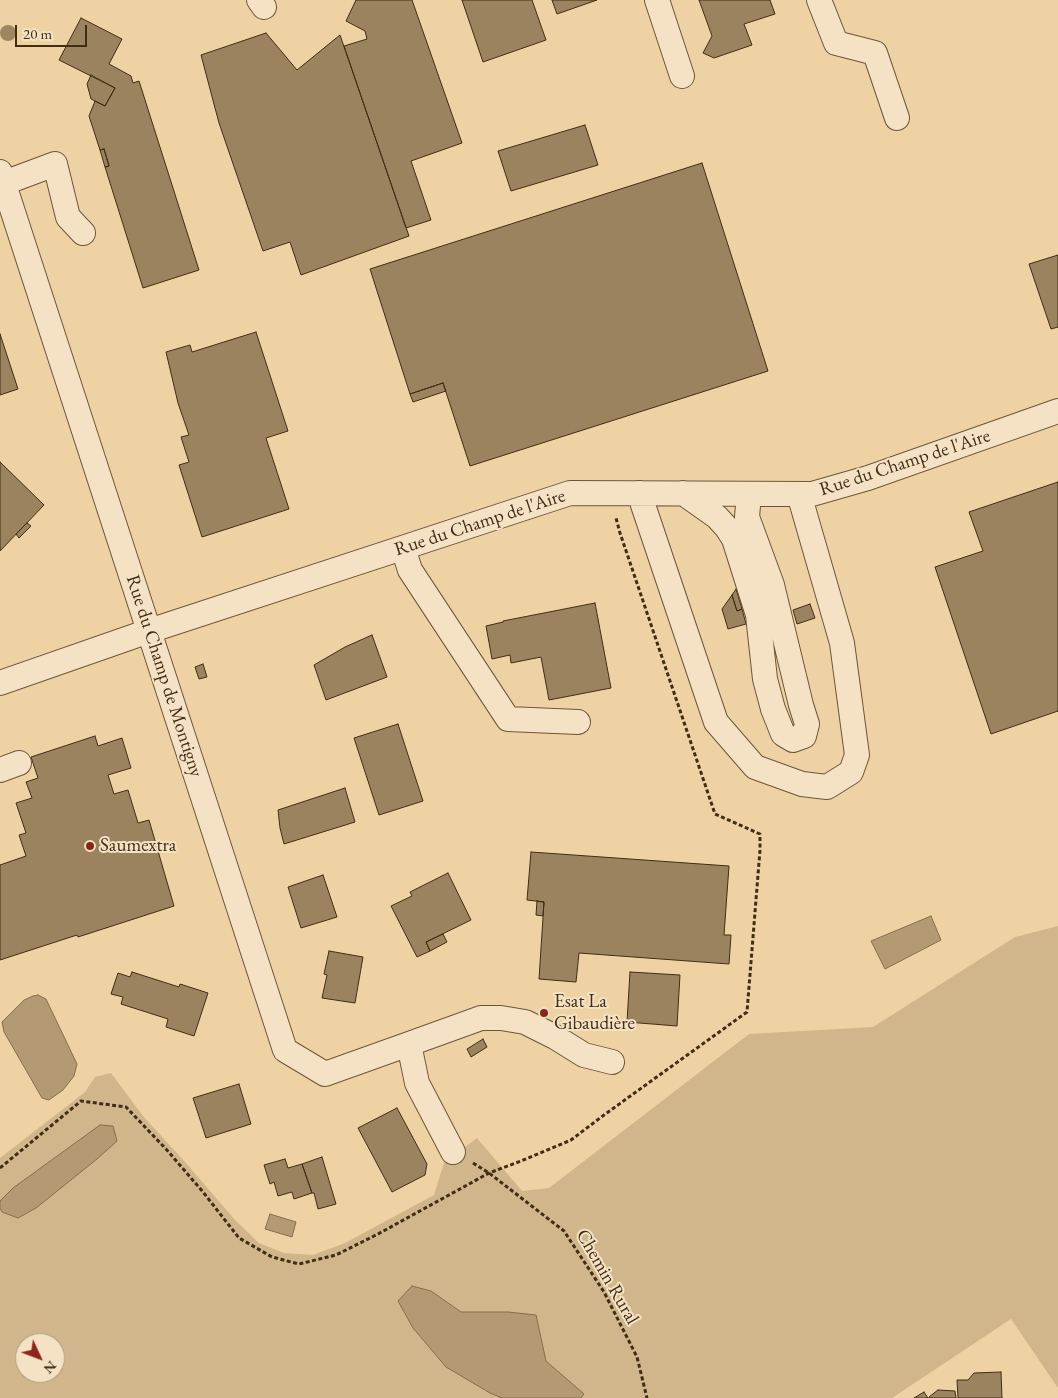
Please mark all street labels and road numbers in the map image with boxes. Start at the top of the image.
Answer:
street label: Rue du Champ de l'Aire [817,425,993,501]
street label: Rue du Champ de l'Aire [392,485,568,561]
street label: Rue du Champ de Montigny [121,572,207,780]
street label: Chemin Rural [571,1225,643,1329]

